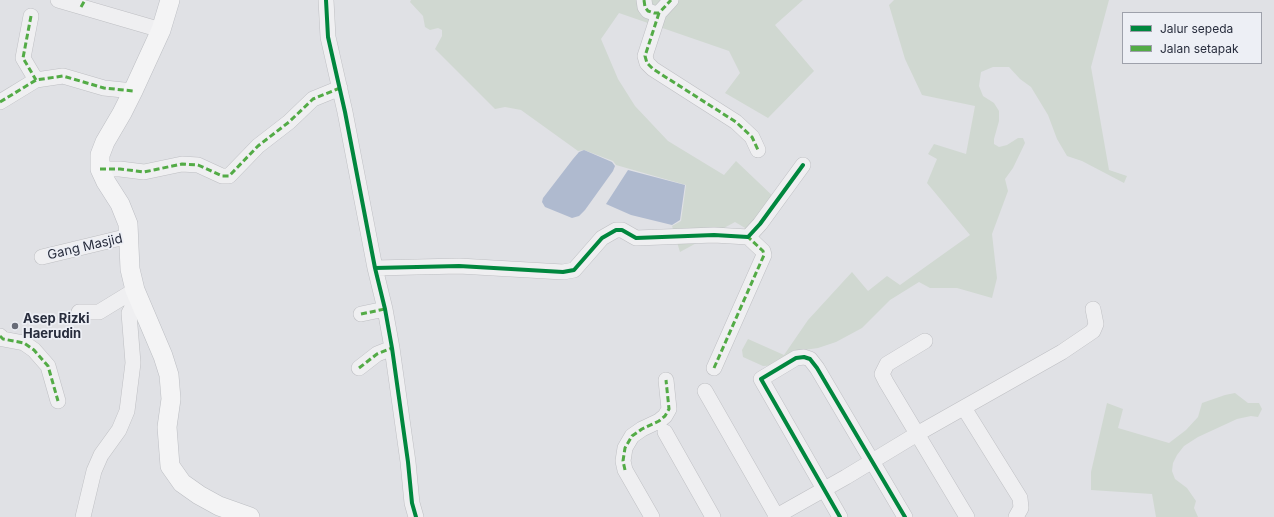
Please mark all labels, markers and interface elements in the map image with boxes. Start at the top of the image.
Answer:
legend [1122,12,1262,64]
text: Jalur sepeda [1160,21,1233,36]
text: Jalan setapak [1160,41,1239,56]
street label: Gang Masjid [46,231,124,263]
place label: Asep Rizki Haerudin [23,311,89,342]
marker: Asep Rizki Haerudin [10,321,20,331]

